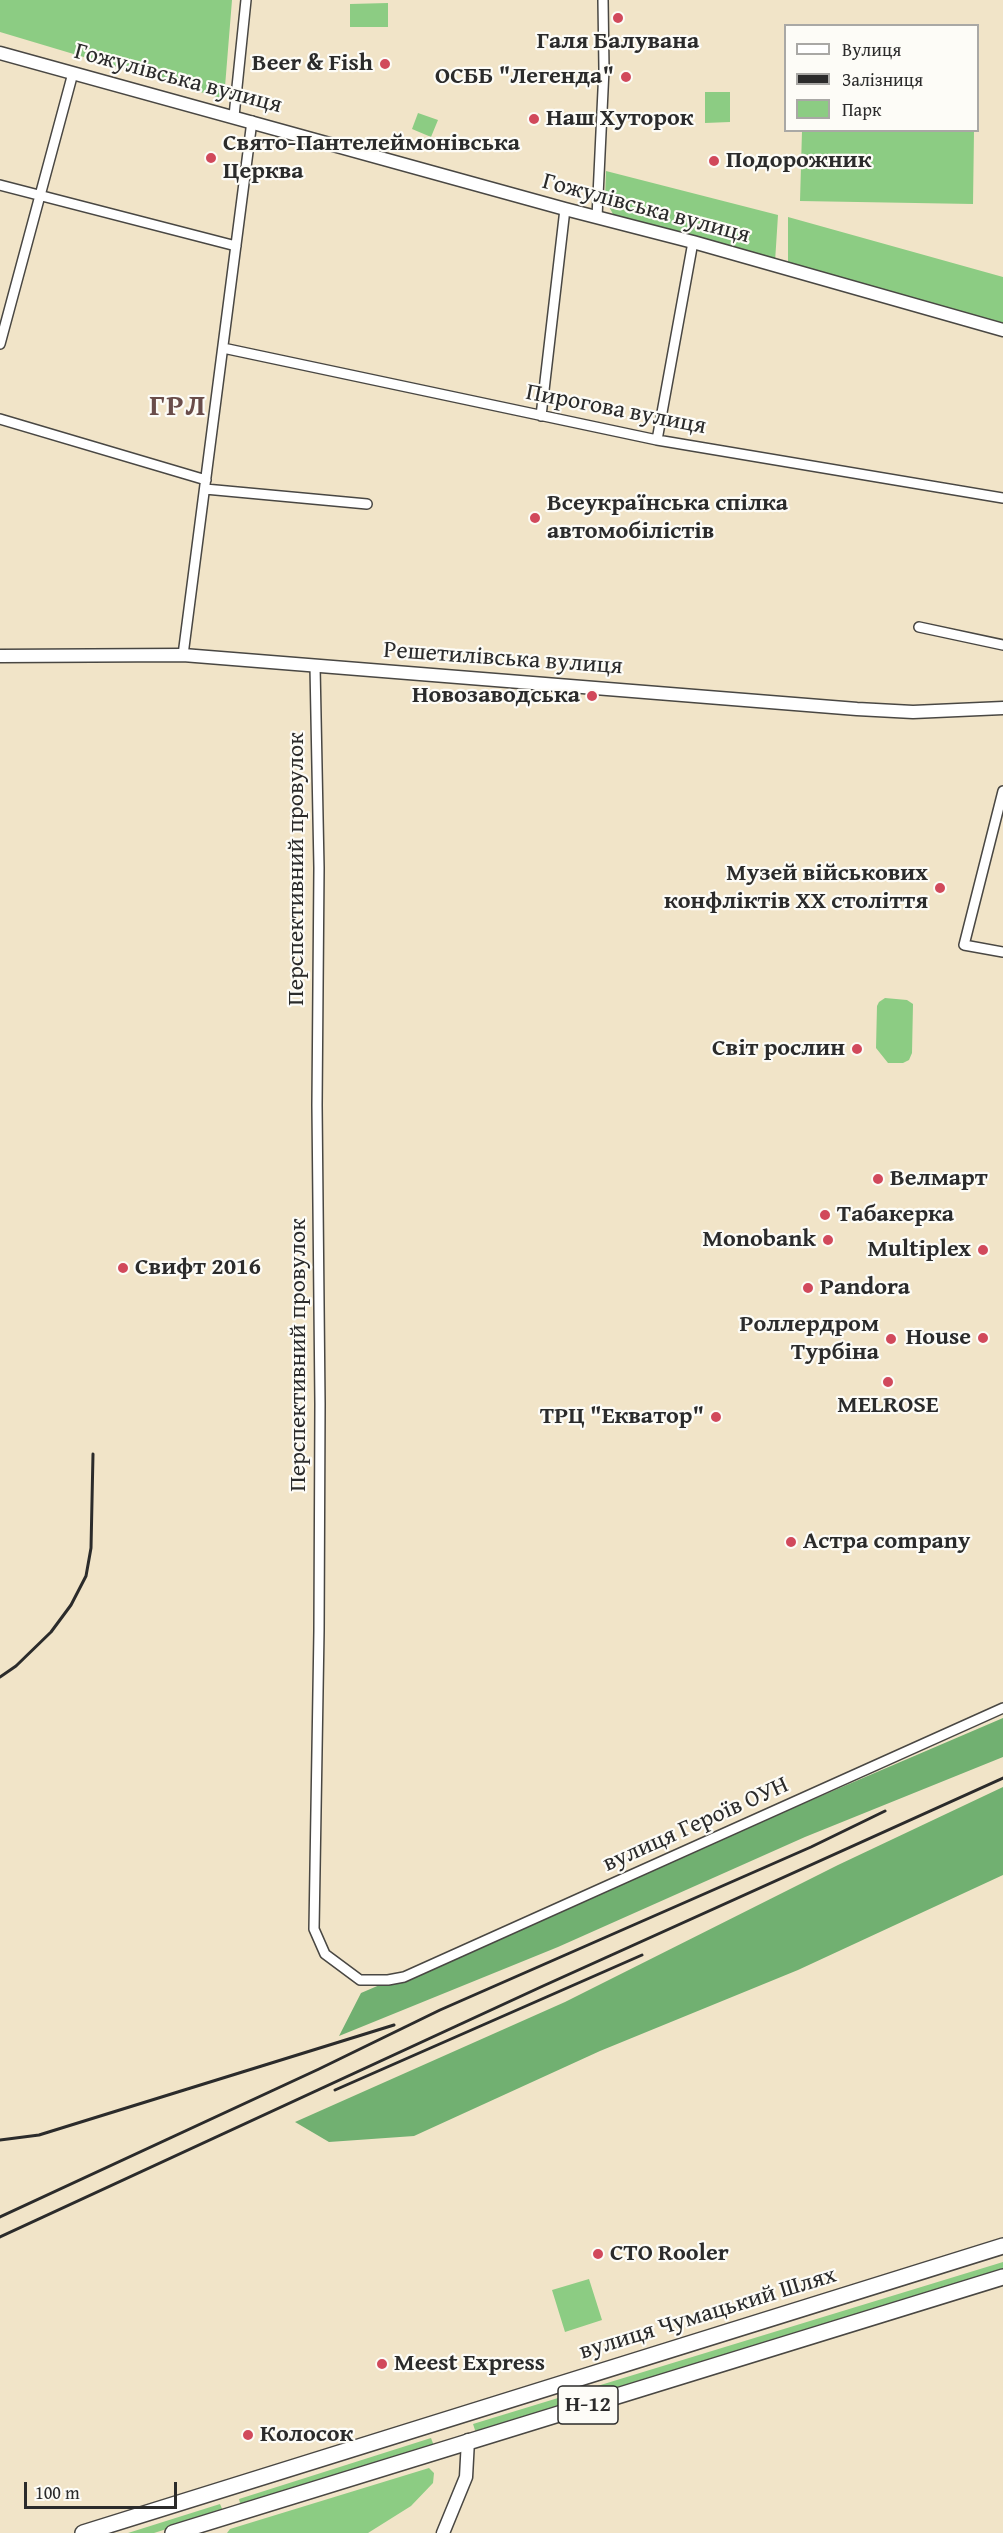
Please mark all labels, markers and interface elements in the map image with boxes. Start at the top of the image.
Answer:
marker: Галя Балувана [611,11,625,25]
legend [784,24,979,132]
place label: Галя Балувана [537,28,699,56]
text: Вулиця [842,36,901,63]
street label: Гожулівська вулиця [71,37,285,121]
place label: Beer & Fish [252,50,373,78]
marker: Beer & Fish [378,57,392,71]
place label: ОСББ "Легенда" [435,63,614,91]
text: Залізниця [842,66,923,93]
marker: ОСББ "Легенда" [619,70,633,84]
text: Парк [842,96,881,123]
place label: Наш Хуторок [546,105,694,133]
marker: Наш Хуторок [527,112,541,126]
place label: Свято-Пантелеймонівська Церква [223,130,520,186]
place label: Подорожник [726,147,871,175]
marker: Свято-Пантелеймонівська Церква [204,151,218,165]
marker: Подорожник [707,154,721,168]
street label: Гожулівська вулиця [539,167,753,251]
street label: Пирогова вулиця [523,378,709,442]
district label: ГРЛ [149,389,207,425]
place label: Всеукраїнська спілка автомобілістів [547,490,788,546]
marker: Всеукраїнська спілка автомобілістів [528,511,542,525]
street label: Решетилівська вулиця [383,636,623,682]
place label: Новозаводська [412,682,580,710]
marker: Новозаводська [585,689,599,703]
street label: Перспективний провулок [283,732,311,1006]
place label: Музей військових конфліктів ХХ століття [664,860,928,916]
marker: Музей військових конфліктів ХХ століття [933,881,947,895]
place label: Світ рослин [712,1035,845,1063]
marker: Світ рослин [850,1042,864,1056]
place label: Велмарт [890,1165,988,1193]
marker: Велмарт [871,1172,885,1186]
place label: Табакерка [837,1201,954,1229]
marker: Табакерка [818,1208,832,1222]
street label: Перспективний провулок [285,1218,313,1492]
place label: Monobank [702,1226,816,1254]
marker: Monobank [821,1233,835,1247]
place label: Multiplex [867,1236,971,1264]
marker: Multiplex [976,1243,990,1257]
place label: Свифт 2016 [135,1254,261,1282]
marker: Свифт 2016 [116,1261,130,1275]
place label: Pandora [820,1274,910,1302]
marker: Pandora [801,1281,815,1295]
place label: Роллердром Турбіна [739,1311,879,1367]
place label: House [906,1324,971,1352]
marker: House [976,1331,990,1345]
marker: Роллердром Турбіна [884,1332,898,1346]
marker: MELROSE [881,1375,895,1389]
place label: MELROSE [837,1392,939,1420]
place label: ТРЦ "Екватор" [540,1403,704,1431]
marker: ТРЦ "Екватор" [709,1410,723,1424]
place label: Астра company [803,1528,970,1556]
marker: Астра company [784,1535,798,1549]
street label: вулиця Героїв ОУН [599,1771,793,1879]
place label: СТО Rooler [610,2240,729,2268]
marker: СТО Rooler [591,2247,605,2261]
street label: вулиця Чумацький Шлях [576,2261,840,2367]
place label: Meest Express [394,2350,545,2378]
marker: Meest Express [375,2357,389,2371]
road number: Н-12 [558,2386,618,2424]
place label: Колосок [260,2421,353,2449]
marker: Колосок [241,2428,255,2442]
scale bar [27,2470,180,2508]
text: 100 m [35,2479,80,2506]

